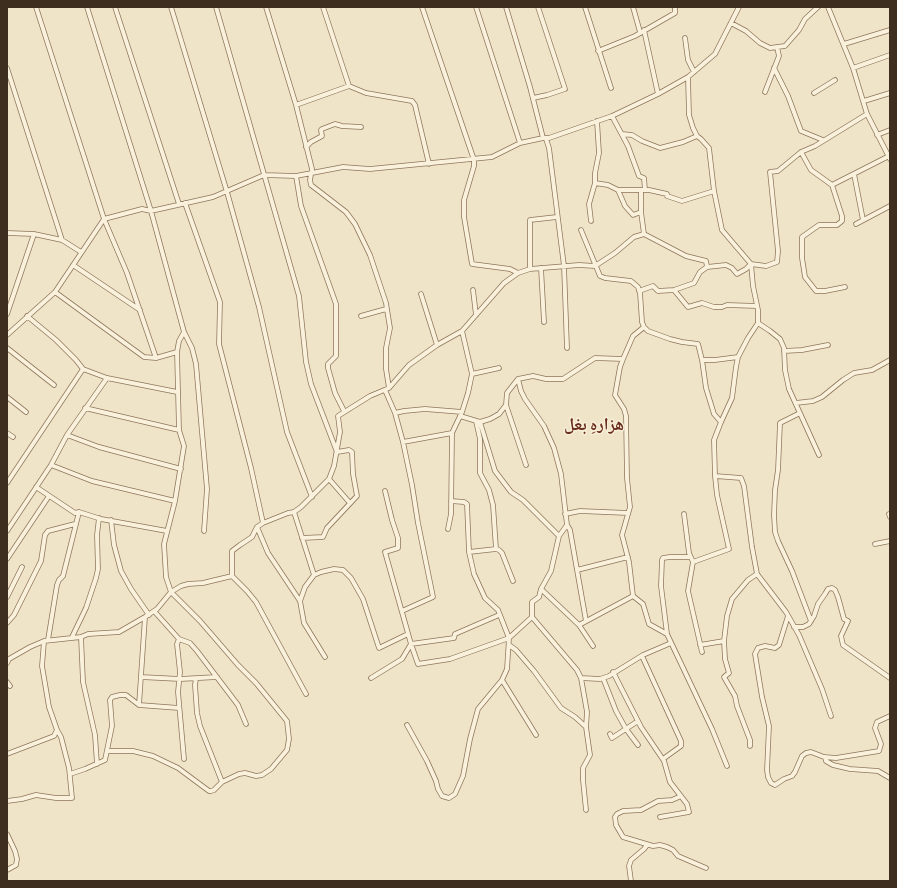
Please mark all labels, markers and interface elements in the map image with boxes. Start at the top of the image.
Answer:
district label: هزارهِ بغل [564,415,624,435]

